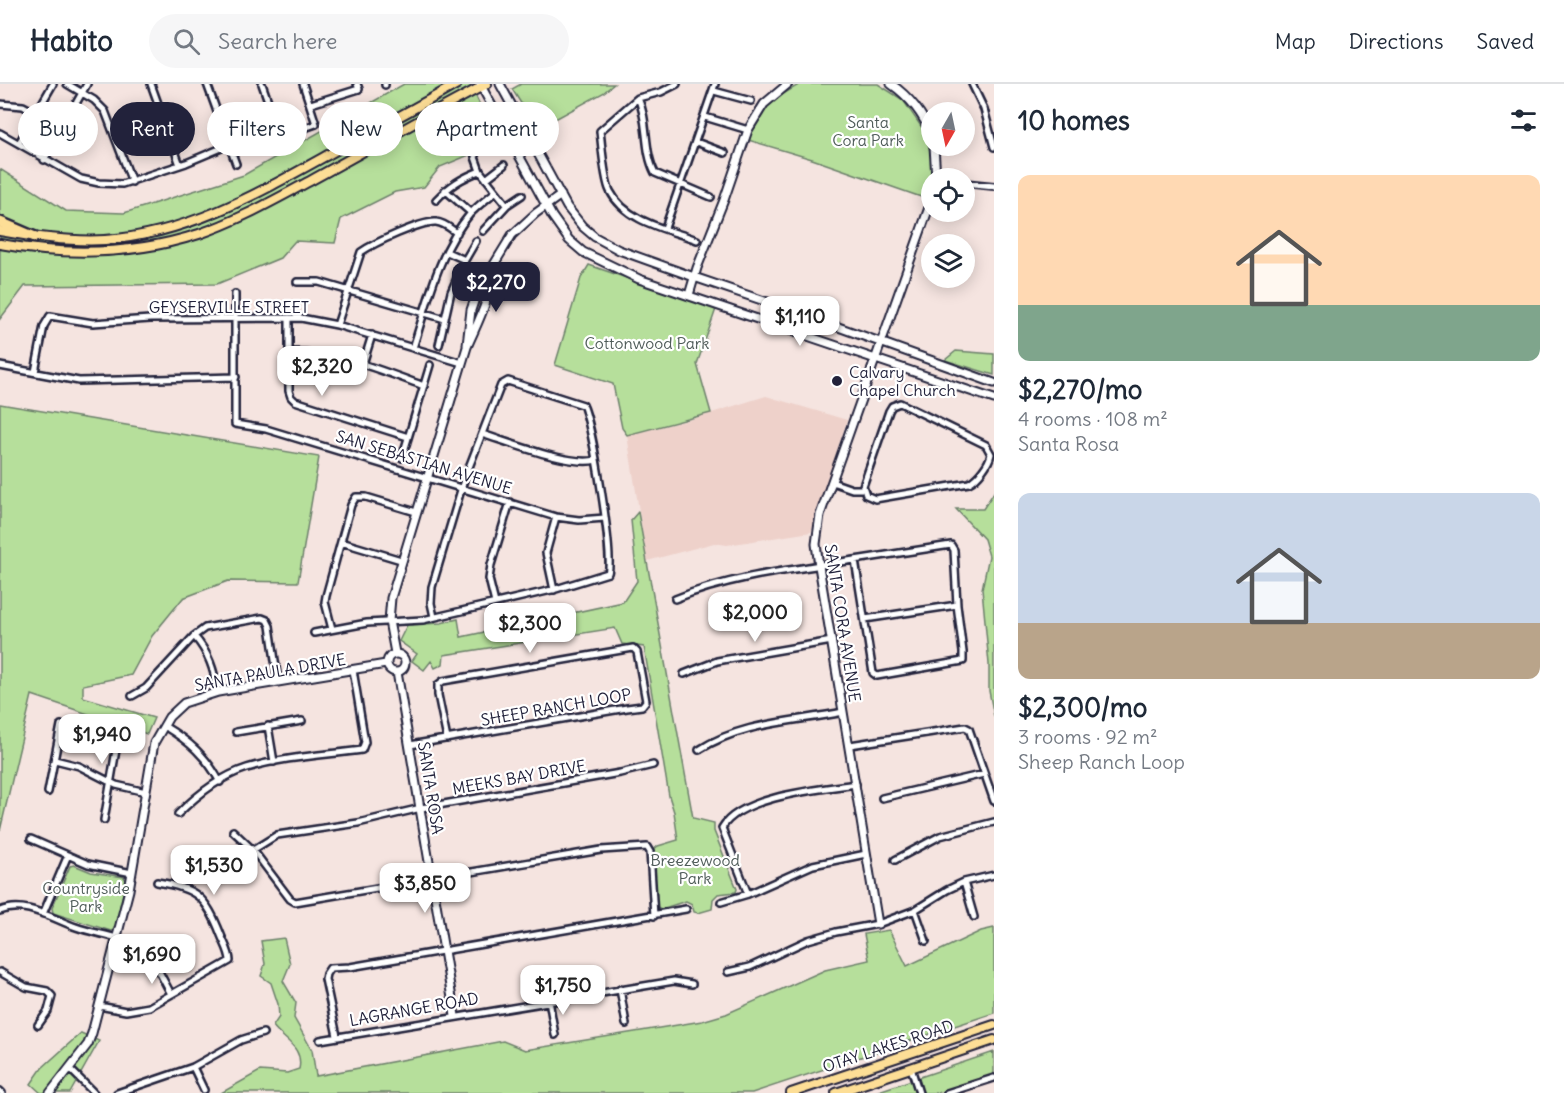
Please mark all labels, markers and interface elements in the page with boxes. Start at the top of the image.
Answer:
search box [149,14,569,68]
text: Habito [30,23,113,59]
icon: search [170,25,203,58]
text: Search here [218,27,337,55]
text: Map [1275,28,1316,55]
text: Directions [1349,28,1443,55]
text: Saved [1476,28,1534,55]
chip: Buy [18,102,98,156]
chip: Rent [110,102,195,156]
chip: Filters [207,102,307,156]
chip: New [319,102,403,156]
chip: Apartment [415,102,559,156]
north arrow [921,102,975,156]
map controls [921,102,975,288]
text: 10 homes [1018,104,1130,137]
icon: filters [1507,104,1540,137]
park label: Santa Cora Park [832,112,904,150]
button: locate [921,168,975,222]
icon: home [1225,214,1333,322]
button: layers [921,234,975,288]
pin: $2,270 [447,262,545,313]
text: $2,270 [466,269,526,294]
pin: $1,110 [751,296,849,347]
street label: GEYSERVILLE STREET [149,297,309,317]
text: $1,110 [774,303,826,328]
park label: Cottonwood Park [584,333,710,353]
pin: $2,320 [273,346,371,397]
text: $2,320 [291,353,353,378]
place label: Calvary Chapel Church [849,362,956,400]
text: $2,270/mo [1018,373,1142,406]
marker: Calvary Chapel Church [830,374,844,388]
text: 4 rooms · 108 m² [1018,406,1168,431]
street label: SAN SEBASTIAN AVENUE [334,426,514,498]
text: Santa Rosa [1018,431,1119,456]
icon: home [1225,532,1333,640]
street label: SANTA CORA AVENUE [821,543,865,703]
pin: $2,000 [706,592,804,643]
text: $2,000 [722,599,788,624]
pin: $2,300 [481,603,579,654]
text: $2,300 [498,610,562,635]
street label: SANTA PAULA DRIVE [193,649,347,695]
street label: SHEEP RANCH LOOP [479,684,633,730]
text: $2,300/mo [1018,691,1147,724]
pin: $1,940 [53,714,151,765]
text: $1,940 [72,721,132,746]
text: 3 rooms · 92 m² [1018,724,1157,749]
street label: SANTA ROSA [414,740,448,836]
text: Sheep Ranch Loop [1018,749,1185,774]
street label: MEEKS BAY DRIVE [451,755,587,799]
pin: $1,530 [165,845,263,896]
park label: Breezewood Park [650,850,740,888]
text: $1,530 [185,852,243,877]
pin: $3,850 [376,863,474,914]
text: $3,850 [394,870,456,895]
park label: Countryside Park [42,878,130,916]
pin: $1,690 [103,934,201,985]
text: $1,690 [122,941,182,966]
pin: $1,750 [514,965,612,1016]
text: $1,750 [534,972,592,997]
street label: LAGRANGE ROAD [348,988,480,1030]
street label: OTAY LAKES ROAD [820,1015,956,1077]

